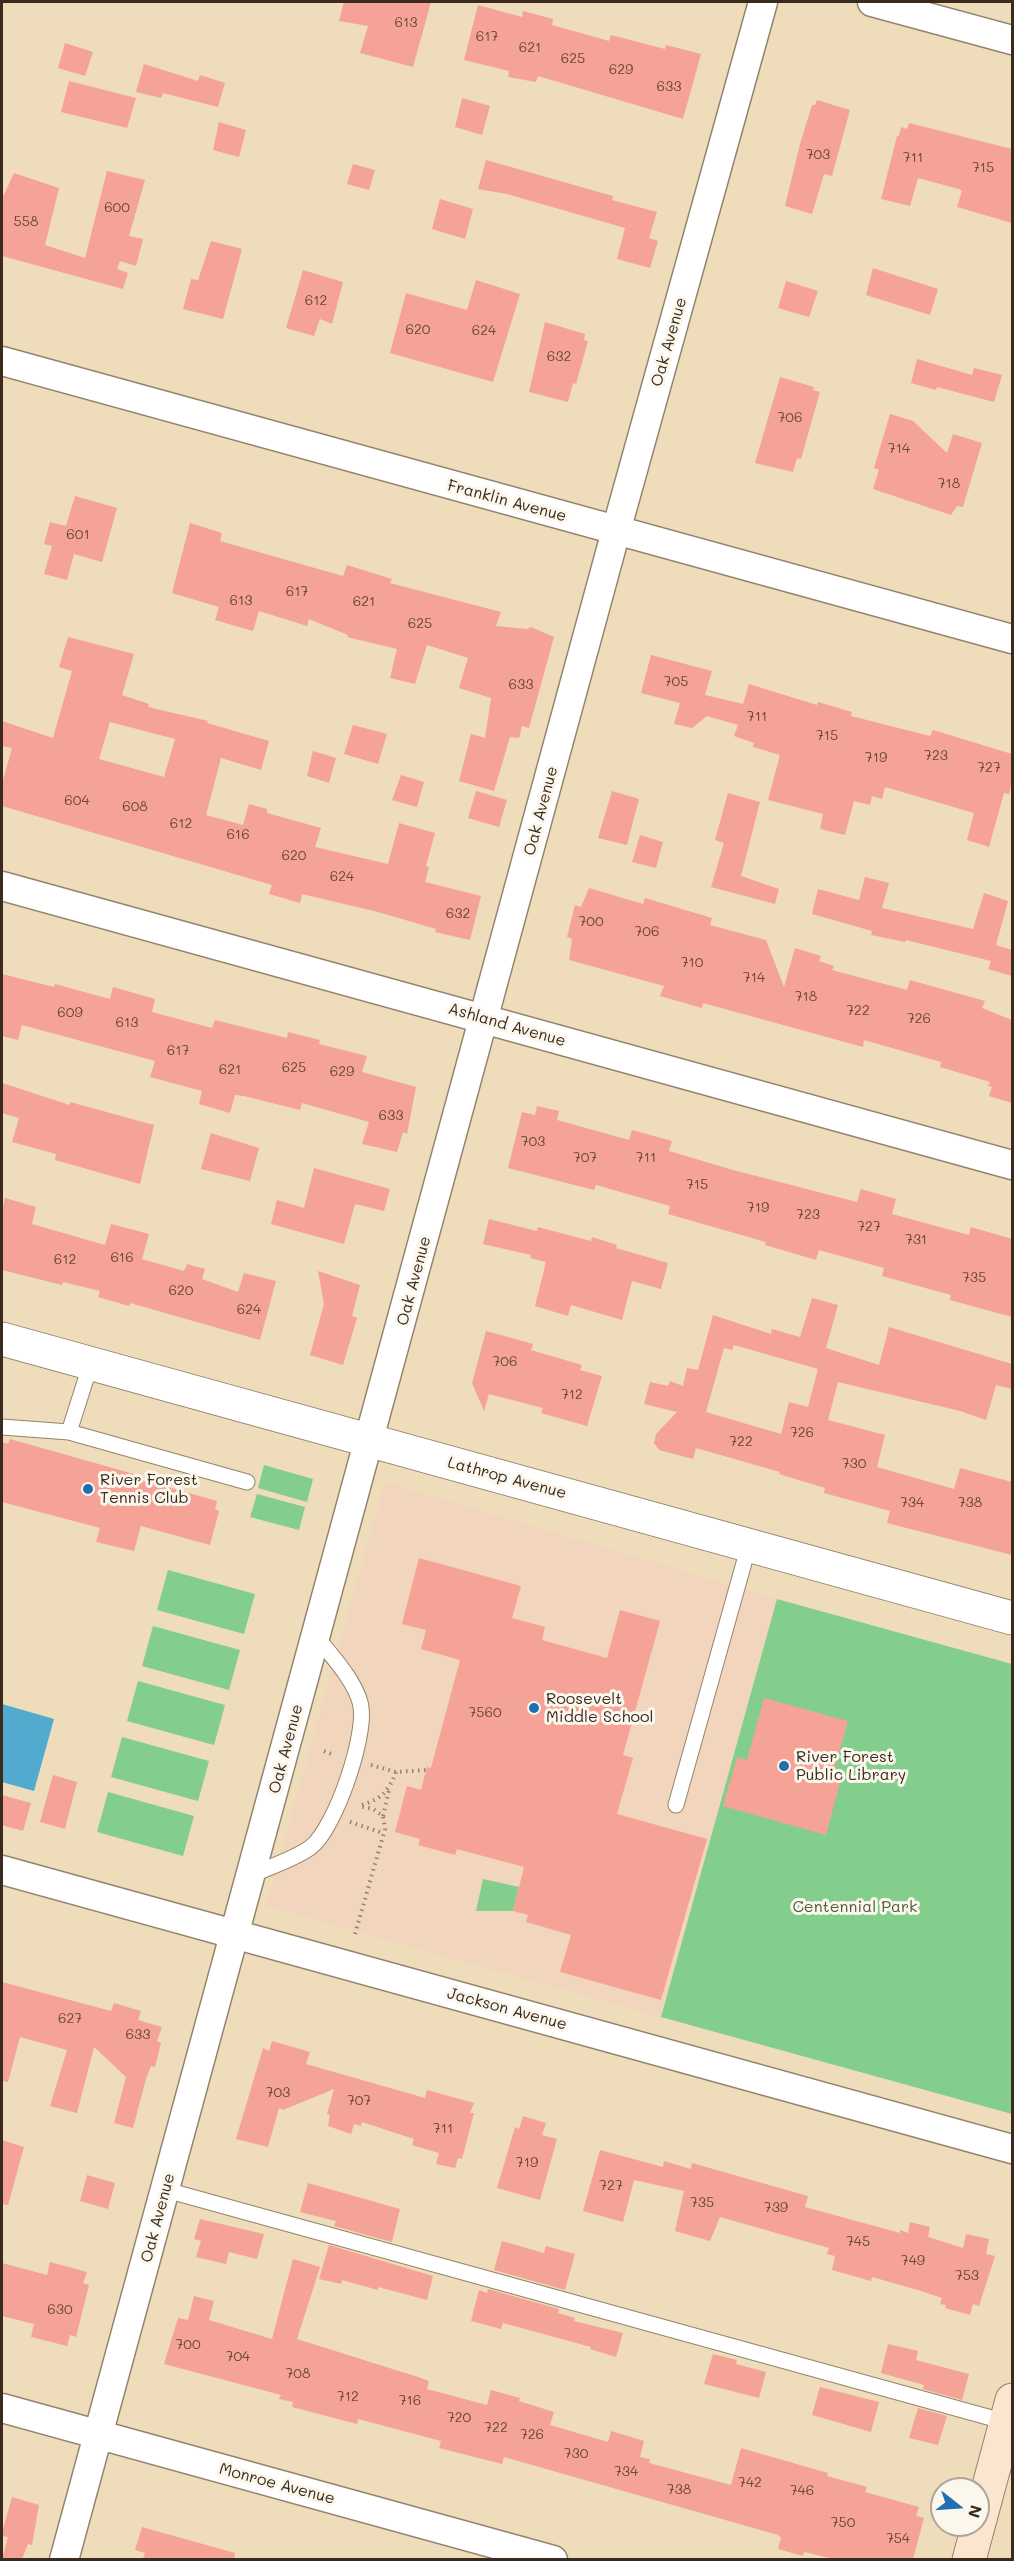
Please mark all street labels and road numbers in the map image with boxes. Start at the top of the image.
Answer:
street label: Oak Avenue [647,295,691,389]
street label: Franklin Avenue [445,476,569,526]
street label: Oak Avenue [520,764,562,858]
street label: Ashland Avenue [446,999,568,1051]
street label: Oak Avenue [393,1234,435,1328]
street label: Lathrop Avenue [445,1453,569,1503]
street label: Oak Avenue [265,1702,307,1796]
street label: Jackson Avenue [445,1984,569,2034]
street label: Oak Avenue [137,2171,179,2265]
street label: Monroe Avenue [217,2459,337,2509]

